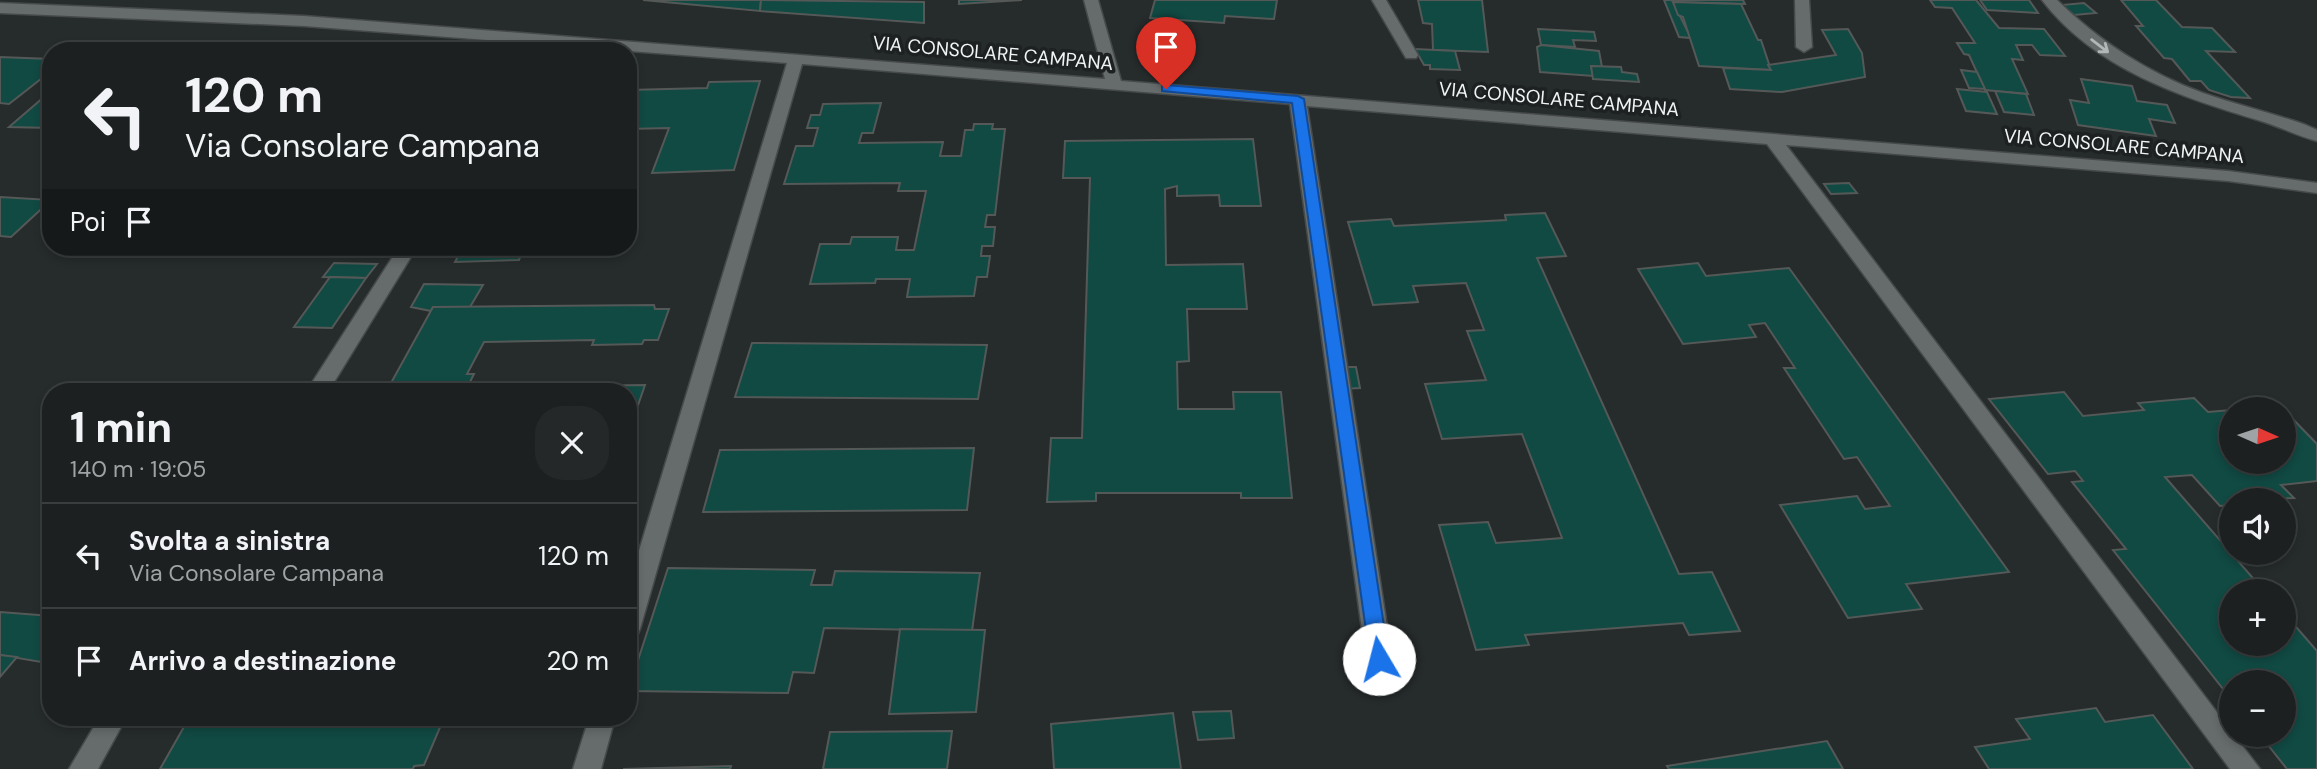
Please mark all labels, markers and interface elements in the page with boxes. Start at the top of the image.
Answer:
pin [1136,17,1196,89]
icon: arrive [1147,28,1185,66]
street label: VIA CONSOLARE CAMPANA [872,30,1115,76]
one-way arrow [2090,38,2108,53]
text: 120 m [185,63,323,127]
icon: left [70,70,161,161]
street label: VIA CONSOLARE CAMPANA [1438,76,1681,122]
street label: VIA CONSOLARE CAMPANA [2003,123,2246,169]
text: Via Consolare Campana [185,125,540,167]
icon: arrive [120,203,158,241]
text: Poi [70,205,106,239]
north arrow [2219,397,2296,474]
map controls [2219,397,2296,747]
text: 1 min [70,400,172,455]
button: close [535,406,609,480]
text: 140 m · 19:05 [70,454,206,484]
button: sound [2219,488,2296,565]
text: Svolta a sinistra [129,524,330,558]
icon: left [70,537,108,575]
text: 120 m [538,539,609,573]
text: Via Consolare Campana [129,558,384,588]
button: + [2219,579,2296,656]
position arrow [1342,622,1416,696]
icon: arrive [70,642,108,680]
text: Arrivo a destinazione [129,644,396,678]
text: 20 m [546,644,609,678]
button: − [2219,670,2296,747]

